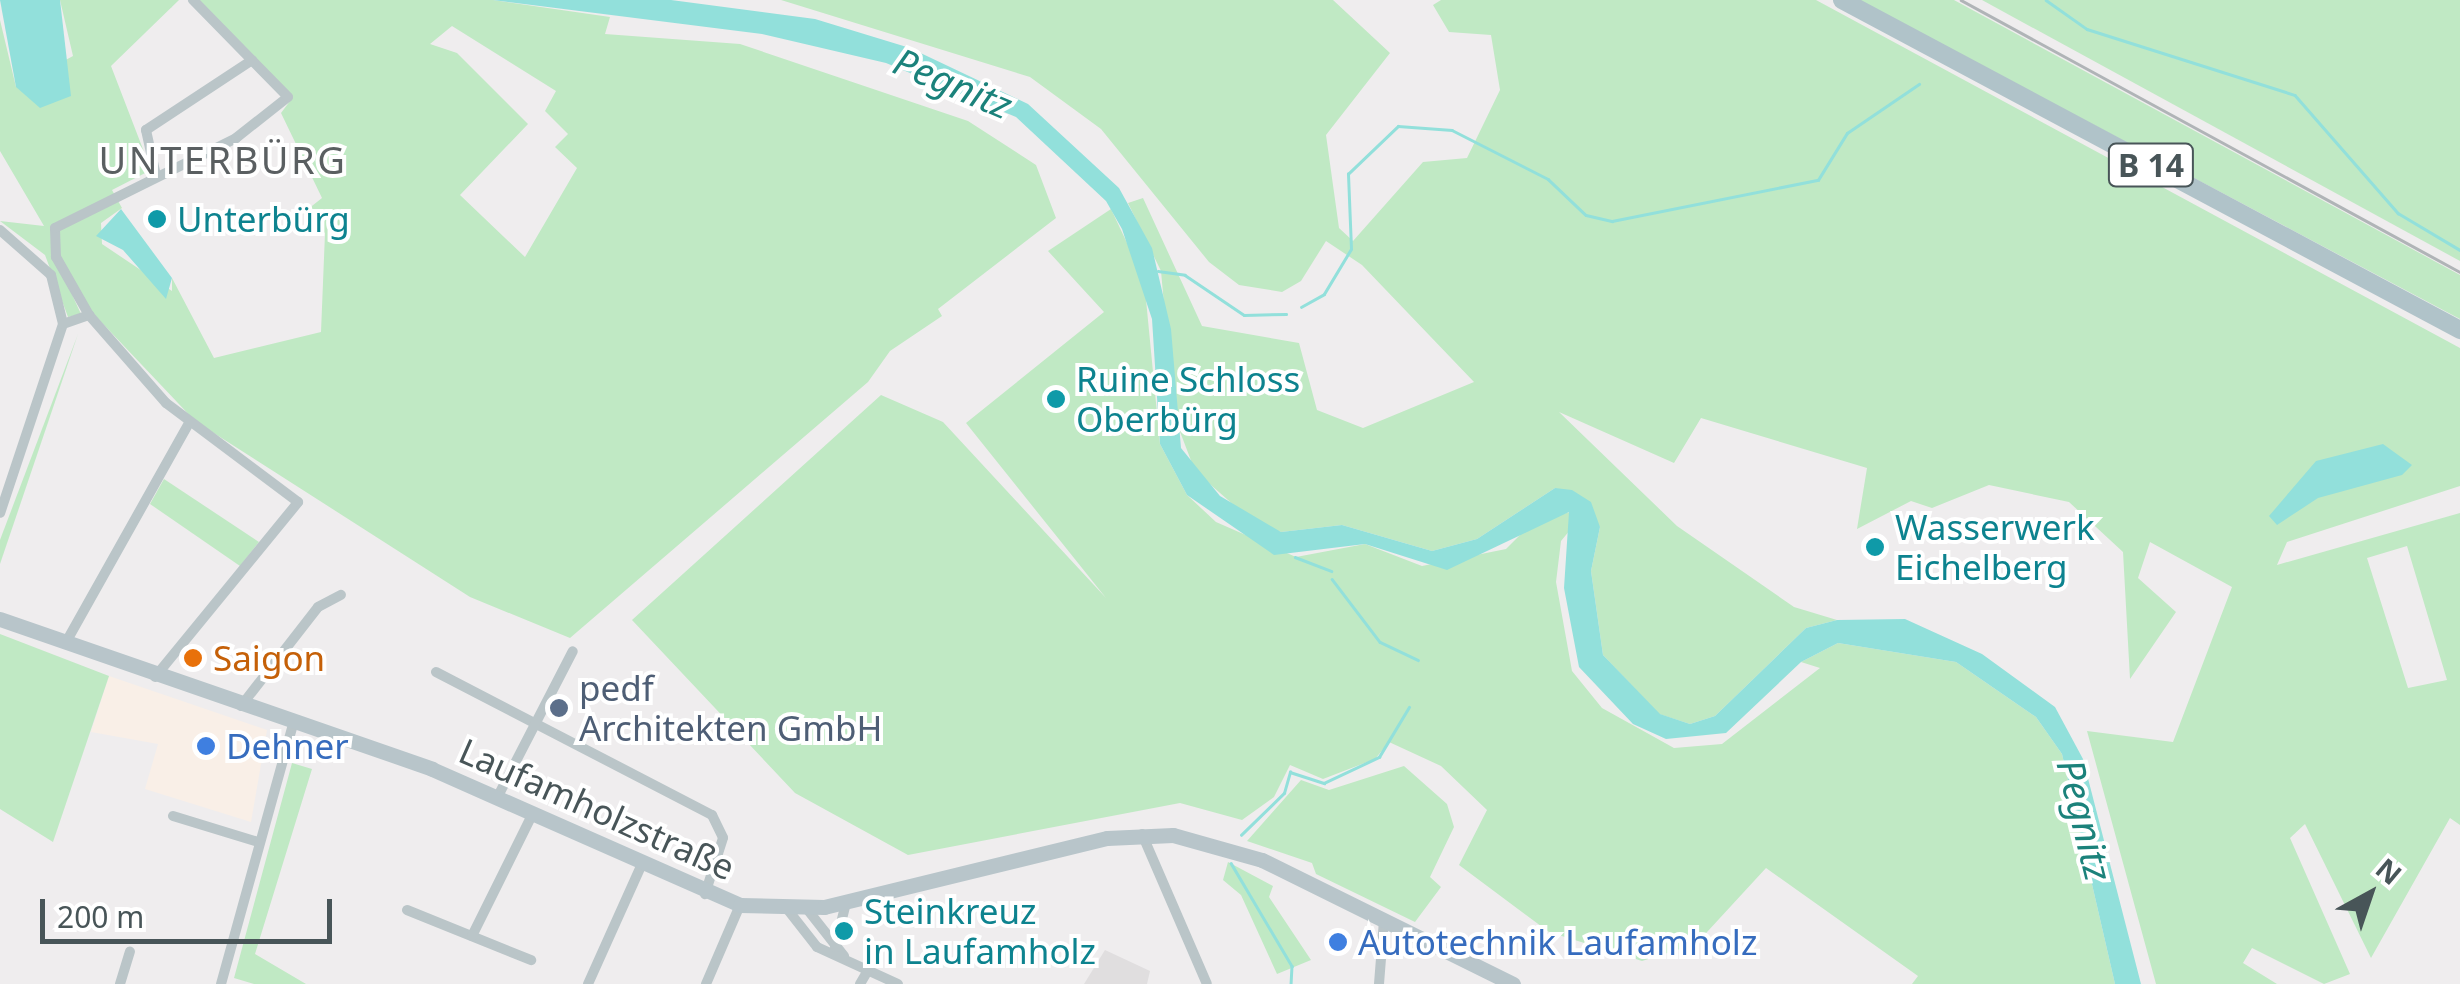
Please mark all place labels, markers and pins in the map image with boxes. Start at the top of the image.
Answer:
place label: Unterbürg [177,198,350,240]
marker: Unterbürg [146,208,168,230]
place label: Ruine Schloss Oberbürg [1076,358,1300,440]
marker: Ruine Schloss Oberbürg [1045,388,1067,410]
place label: Wasserwerk Eichelberg [1895,506,2095,588]
marker: Wasserwerk Eichelberg [1864,536,1886,558]
place label: Saigon [213,637,325,679]
marker: Saigon [182,647,204,669]
place label: pedf Architekten GmbH [579,667,882,749]
marker: pedf Architekten GmbH [548,697,570,719]
place label: Dehner [226,725,349,767]
marker: Dehner [195,735,217,757]
place label: Steinkreuz in Laufamholz [864,890,1096,972]
marker: Steinkreuz in Laufamholz [833,920,855,942]
place label: Autotechnik Laufamholz [1358,921,1757,963]
marker: Autotechnik Laufamholz [1327,931,1349,953]

